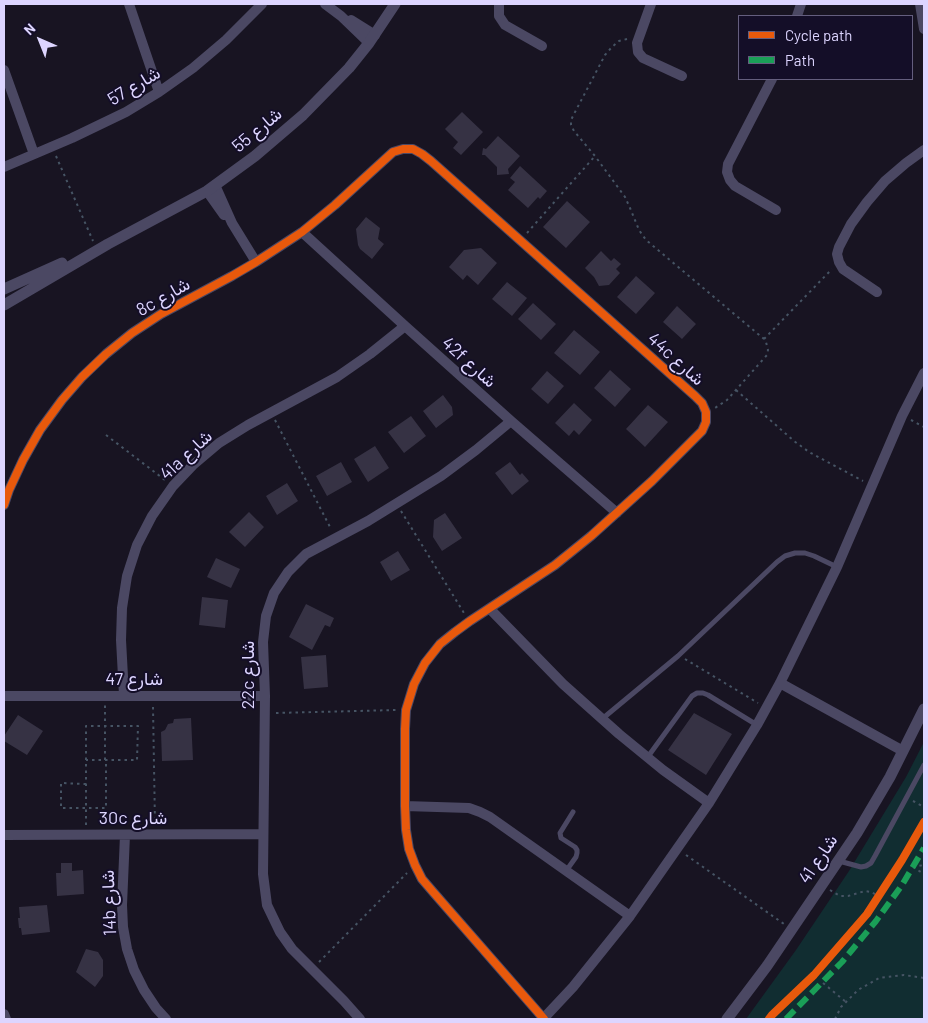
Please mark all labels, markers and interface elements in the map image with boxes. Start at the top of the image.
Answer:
north arrow [15,15,65,65]
legend [738,15,913,80]
text: N [20,20,38,38]
text: Cycle path [785,26,852,44]
text: Path [785,51,815,69]
street label: شارع 57 [104,62,164,110]
street label: شارع 55 [228,103,286,157]
street label: 8c شارع [132,273,194,321]
street label: 44c شارع [643,328,709,390]
street label: 42f شارع [437,332,501,392]
street label: 41a شارع [155,425,217,485]
street label: 22c شارع [237,641,259,709]
street label: شارع 47 [105,668,163,690]
street label: 30c شارع [99,807,167,829]
street label: شارع 41 [794,830,842,888]
street label: 14b شارع [97,870,121,936]

